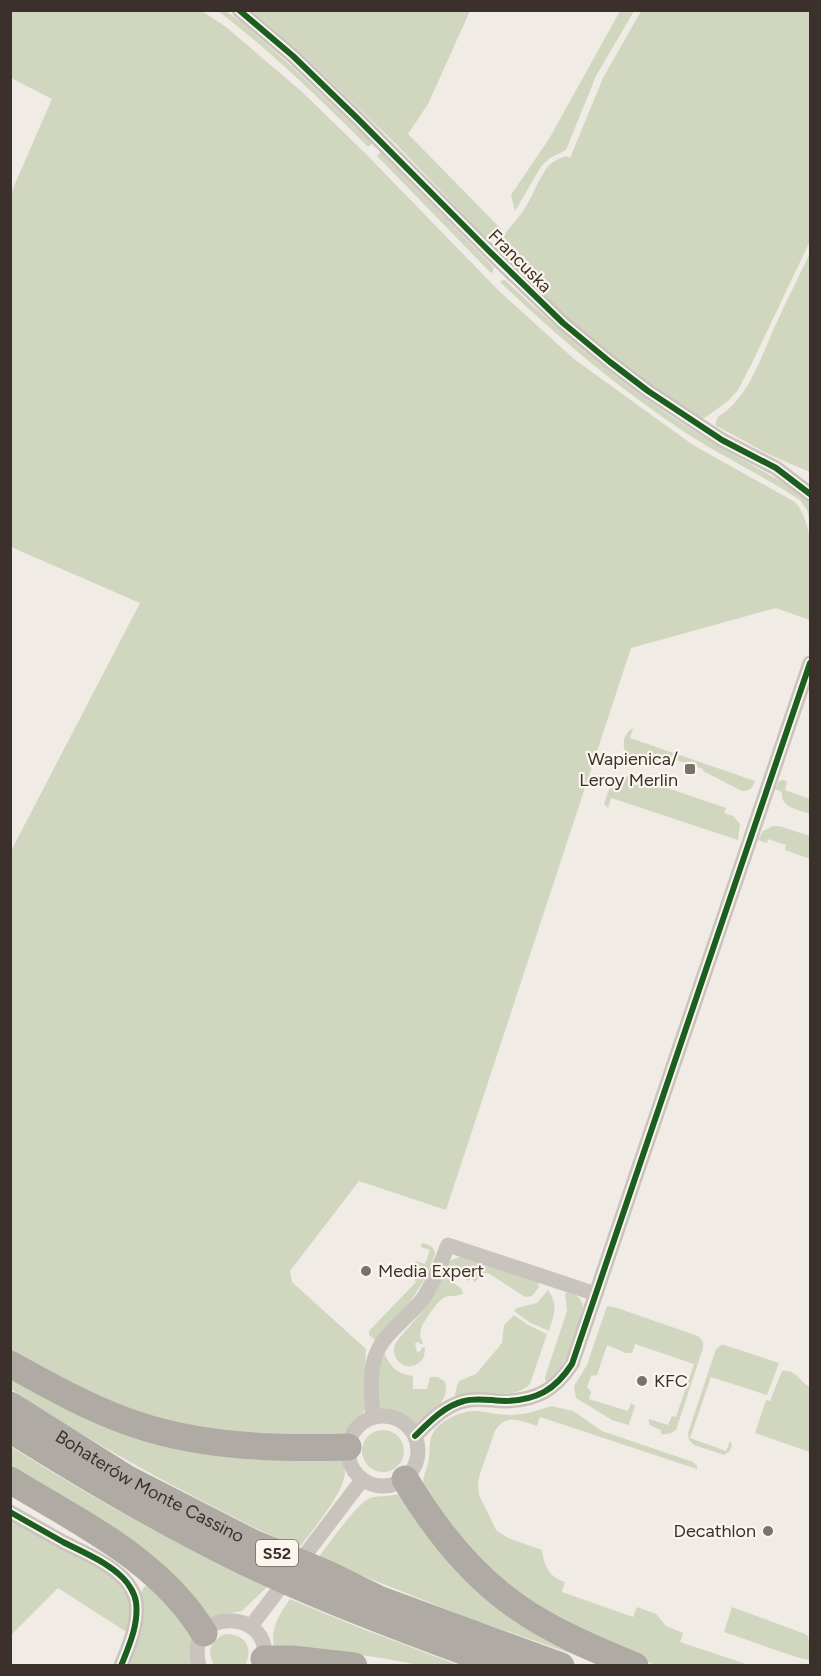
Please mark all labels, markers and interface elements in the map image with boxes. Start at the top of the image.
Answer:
street label: Francuska [484,225,556,297]
place label: Wapienica/ Leroy Merlin [579,748,678,791]
marker: Wapienica/ Leroy Merlin [683,762,697,776]
place label: Media Expert [378,1260,484,1282]
marker: Media Expert [359,1264,373,1278]
place label: KFC [654,1370,688,1392]
marker: KFC [635,1374,649,1388]
street label: Bohaterów Monte Cassino [51,1425,248,1548]
place label: Decathlon [674,1520,756,1542]
marker: Decathlon [761,1524,775,1538]
road number: S52 [256,1540,298,1566]

